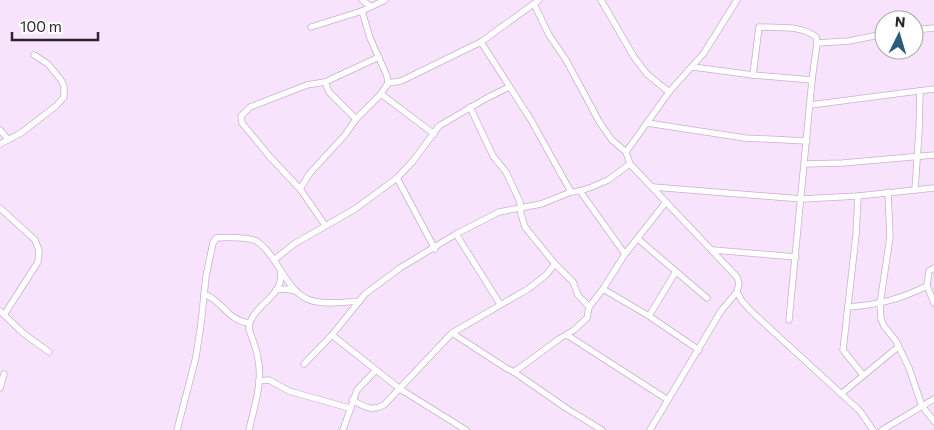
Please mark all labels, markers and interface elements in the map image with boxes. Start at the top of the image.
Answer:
scale bar [12,10,99,42]
north arrow [874,10,924,60]
text: N [894,13,906,30]
text: 100 m [20,17,62,35]

